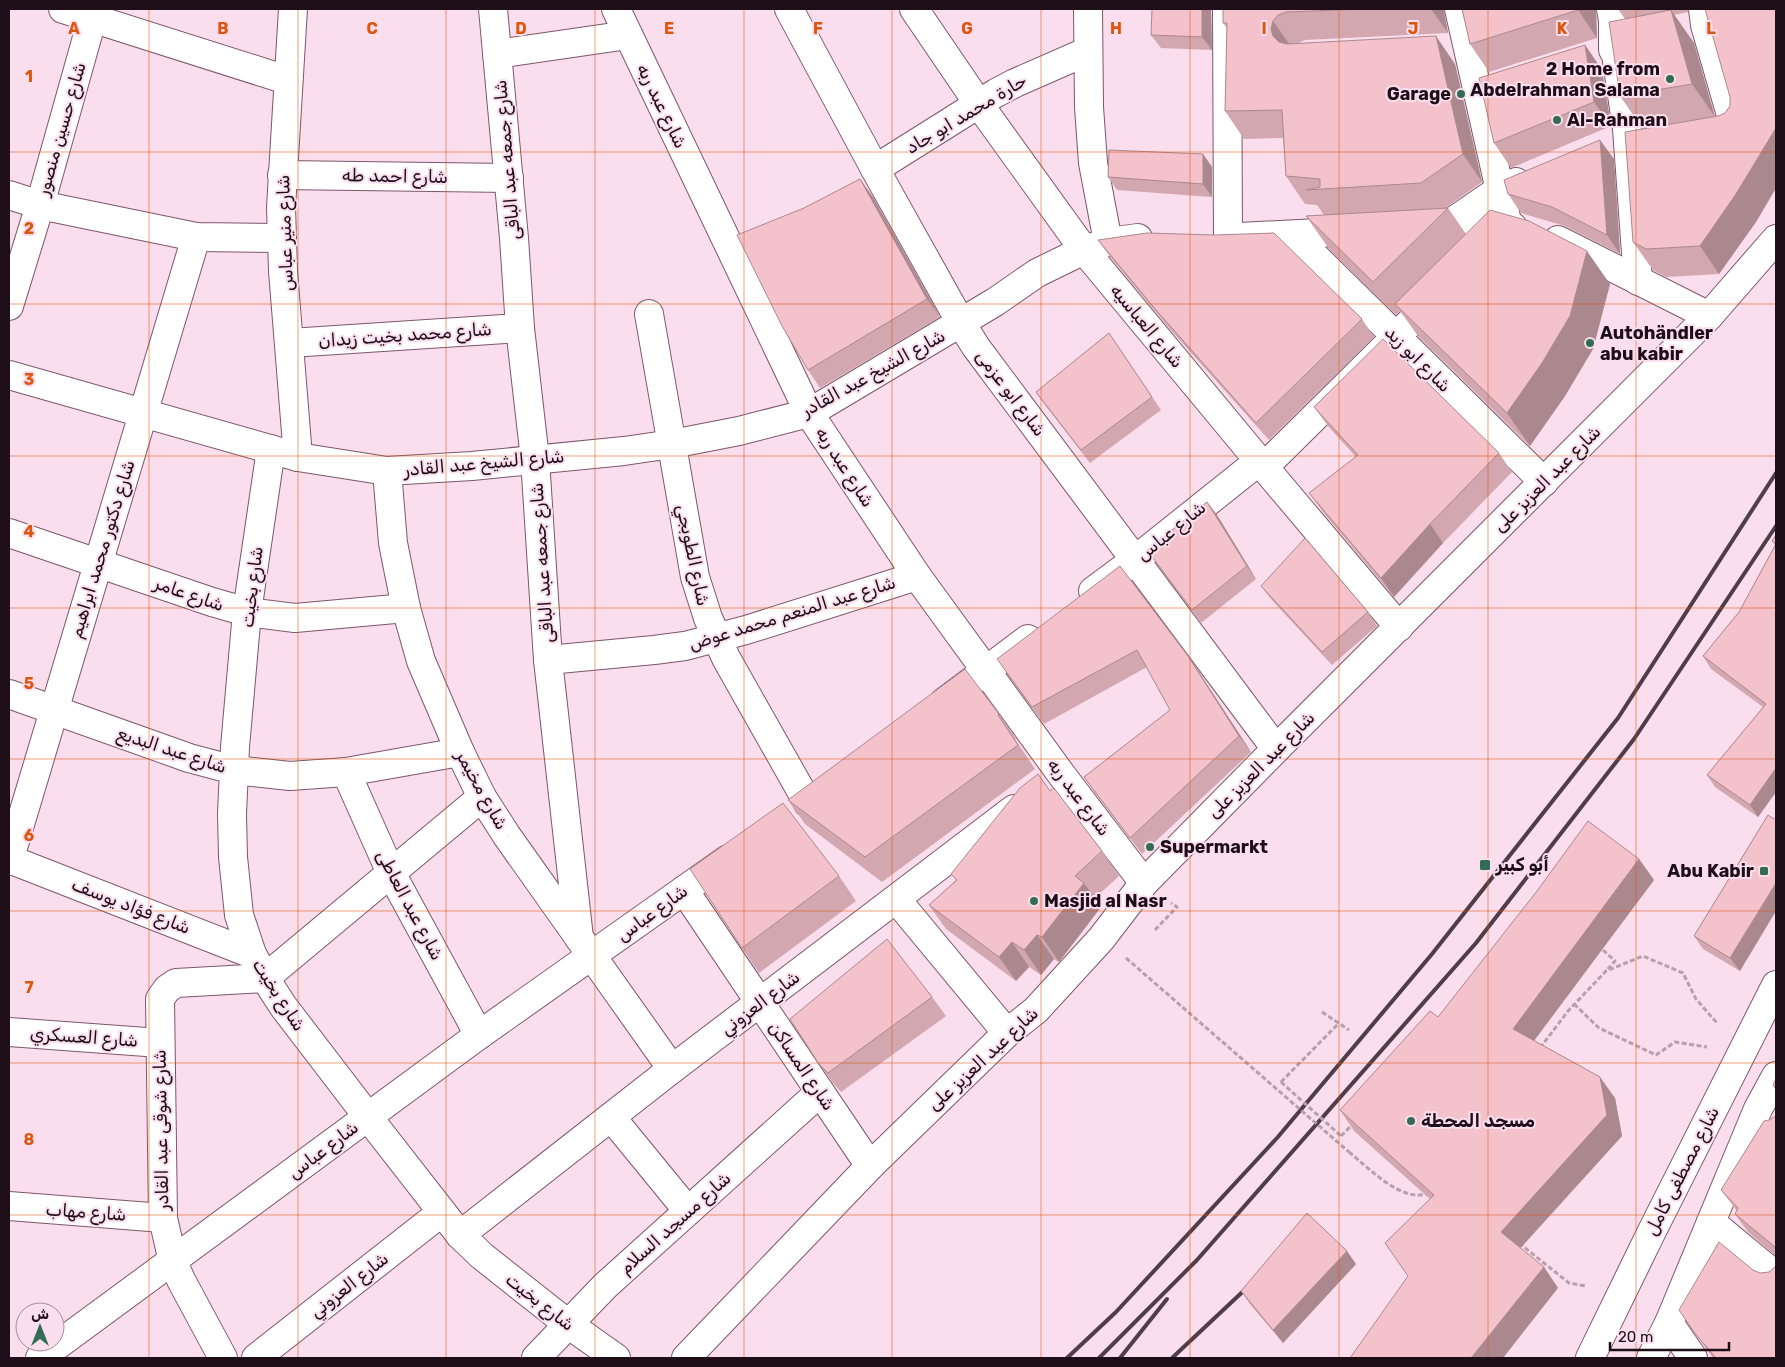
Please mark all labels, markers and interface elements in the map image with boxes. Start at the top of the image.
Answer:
text: A [68,19,80,38]
text: B [217,19,229,38]
text: C [366,19,378,38]
text: D [515,19,527,38]
text: E [664,19,674,38]
text: F [813,19,823,38]
text: G [961,19,973,38]
text: H [1110,19,1122,38]
text: I [1261,19,1267,38]
text: J [1408,19,1418,38]
text: K [1557,19,1568,38]
text: L [1706,19,1716,38]
place label: 2 Home from Abdelrahman Salama [1470,58,1660,101]
street label: شارع حسين منصور [31,60,92,199]
street label: شارع عبد ربه [631,60,692,152]
text: 1 [25,67,33,86]
street label: حارة محمد ابو جاد [901,69,1031,159]
marker: 2 Home from Abdelrahman Salama [1664,73,1676,85]
street label: شارع جمعه عبد الباقى [489,79,526,241]
place label: Garage [1387,83,1451,105]
marker: Garage [1455,88,1467,100]
place label: Al-Rahman [1567,109,1667,131]
marker: Al-Rahman [1551,114,1563,126]
street label: شارع احمد طه [342,164,448,189]
street label: شارع منير عباس [272,174,299,291]
text: 2 [24,219,34,238]
street label: شارع العباسيه [1105,280,1188,373]
street label: شارع محمد بخيت زيدان [318,318,493,353]
street label: شارع ابو زيد [1379,321,1456,398]
place label: Autohändler abu kabir [1600,322,1713,365]
street label: شارع الشيخ عبد القادر [796,324,950,424]
marker: Autohändler abu kabir [1584,337,1596,349]
street label: شارع ابو عزمى [970,345,1051,441]
text: 3 [24,370,34,389]
street label: شارع عبد العزيز على [1489,421,1606,538]
street label: شارع عبد ربه [810,423,879,512]
street label: شارع الشيخ عبد القادر [402,445,565,483]
street label: شارع دكتور محمد ابراهيم [64,457,141,641]
street label: شارع جمعه عبد الباقى [525,482,560,644]
street label: شارع عباس [1132,496,1211,566]
street label: شارع الطوبجي [670,502,714,608]
text: 4 [24,522,35,541]
street label: شارع بخيت [236,545,269,629]
street label: شارع عامر [150,571,227,617]
street label: شارع عبد المنعم محمد عوض [686,571,898,656]
text: 5 [24,674,34,693]
street label: شارع عبد العزيز على [1203,707,1320,824]
street label: شارع عبد البديع [114,722,229,780]
street label: شارع مخيمر [450,746,513,834]
street label: شارع عبد ربه [1042,754,1115,841]
text: 6 [24,826,34,845]
place label: Supermarkt [1160,836,1268,858]
marker: Supermarkt [1144,841,1156,853]
street label: شارع عبد العاطى [371,846,448,965]
place label: أبو كبير [1495,854,1549,876]
marker: أبو كبير [1478,858,1492,872]
place label: Abu Kabir [1667,860,1754,882]
marker: Abu Kabir [1758,865,1770,877]
street label: شارع فؤاد يوسف [68,873,194,940]
street label: شارع عباس [612,880,693,947]
place label: Masjid al Nasr [1044,890,1167,912]
marker: Masjid al Nasr [1028,895,1040,907]
street label: شارع بخيت [247,955,310,1036]
street label: شارع العزوني [716,966,805,1042]
text: 7 [24,978,34,997]
street label: شارع عبد العزيز على [923,1002,1044,1117]
street label: شارع المساكن [763,1017,840,1115]
street label: شارع العسكري [29,1022,139,1053]
street label: شارع شوقى عبد القادر [149,1049,174,1212]
street label: شارع مصطفى كامل [1640,1103,1725,1240]
place label: مسجد المحطة [1421,1110,1535,1132]
marker: مسجد المحطة [1405,1115,1417,1127]
street label: شارع عباس [283,1116,363,1185]
text: 8 [24,1130,35,1149]
street label: شارع مسجد السلام [615,1167,736,1280]
street label: شارع مهاب [45,1198,127,1227]
street label: شارع العزوني [305,1247,394,1324]
street label: شارع بخيت [501,1268,579,1337]
north arrow [15,1302,65,1352]
text: ش [31,1306,49,1323]
scale bar [1610,1320,1729,1352]
text: 20 m [1618,1328,1653,1346]

